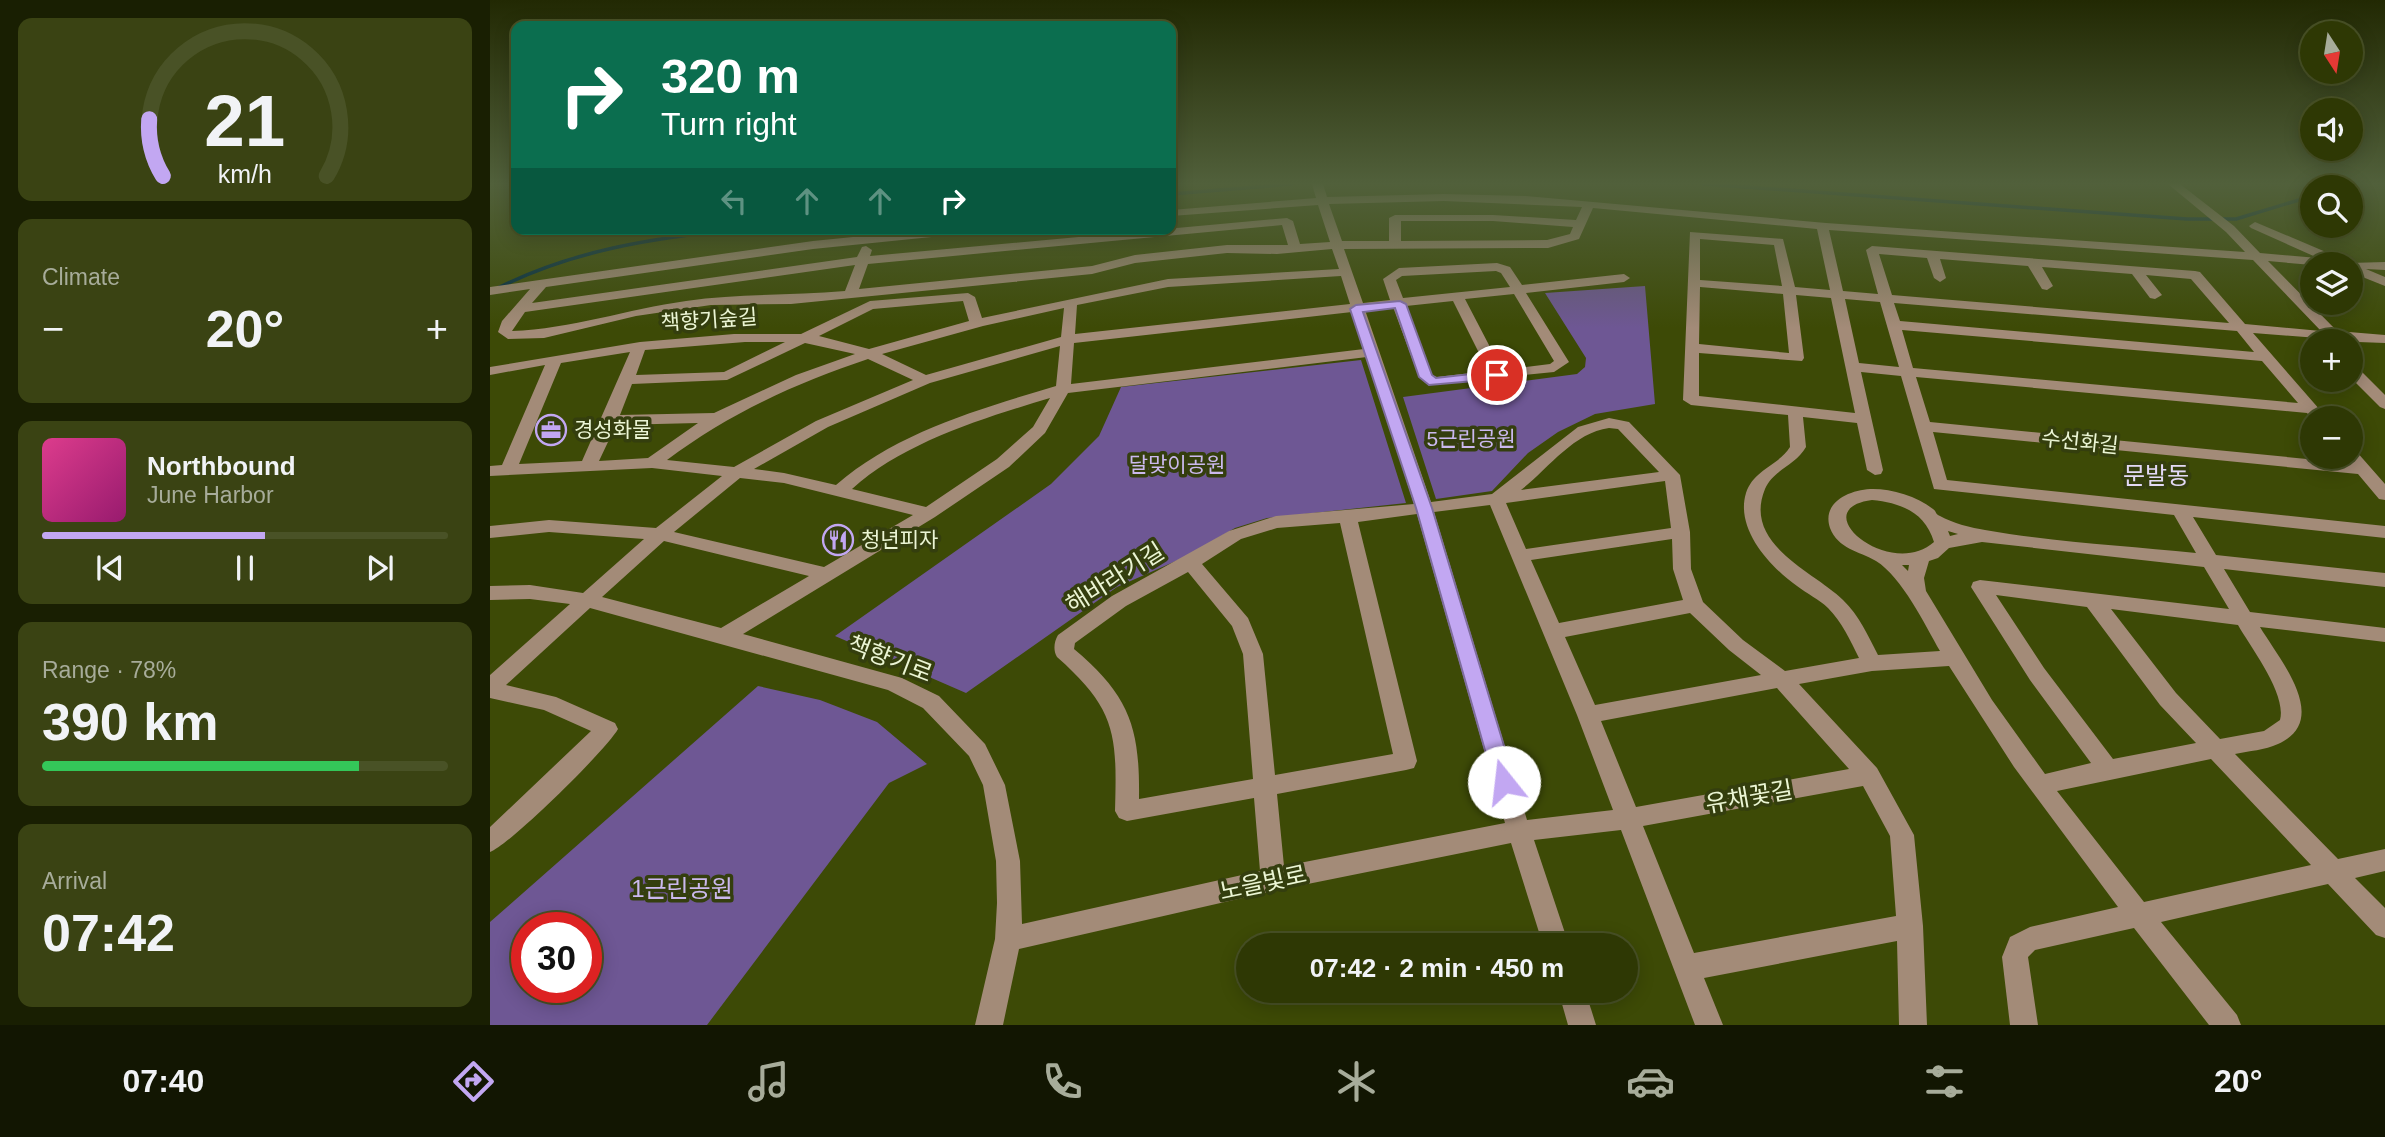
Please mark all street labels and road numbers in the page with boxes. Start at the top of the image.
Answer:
street label: 책향기숲길 [660,305,758,334]
street label: 수선화길 [2040,426,2120,457]
street label: 해바라기길 [1061,537,1169,618]
street label: 책향기로 [844,630,936,687]
street label: 유채꽃길 [1703,776,1795,817]
street label: 노을빛로 [1217,860,1309,905]

